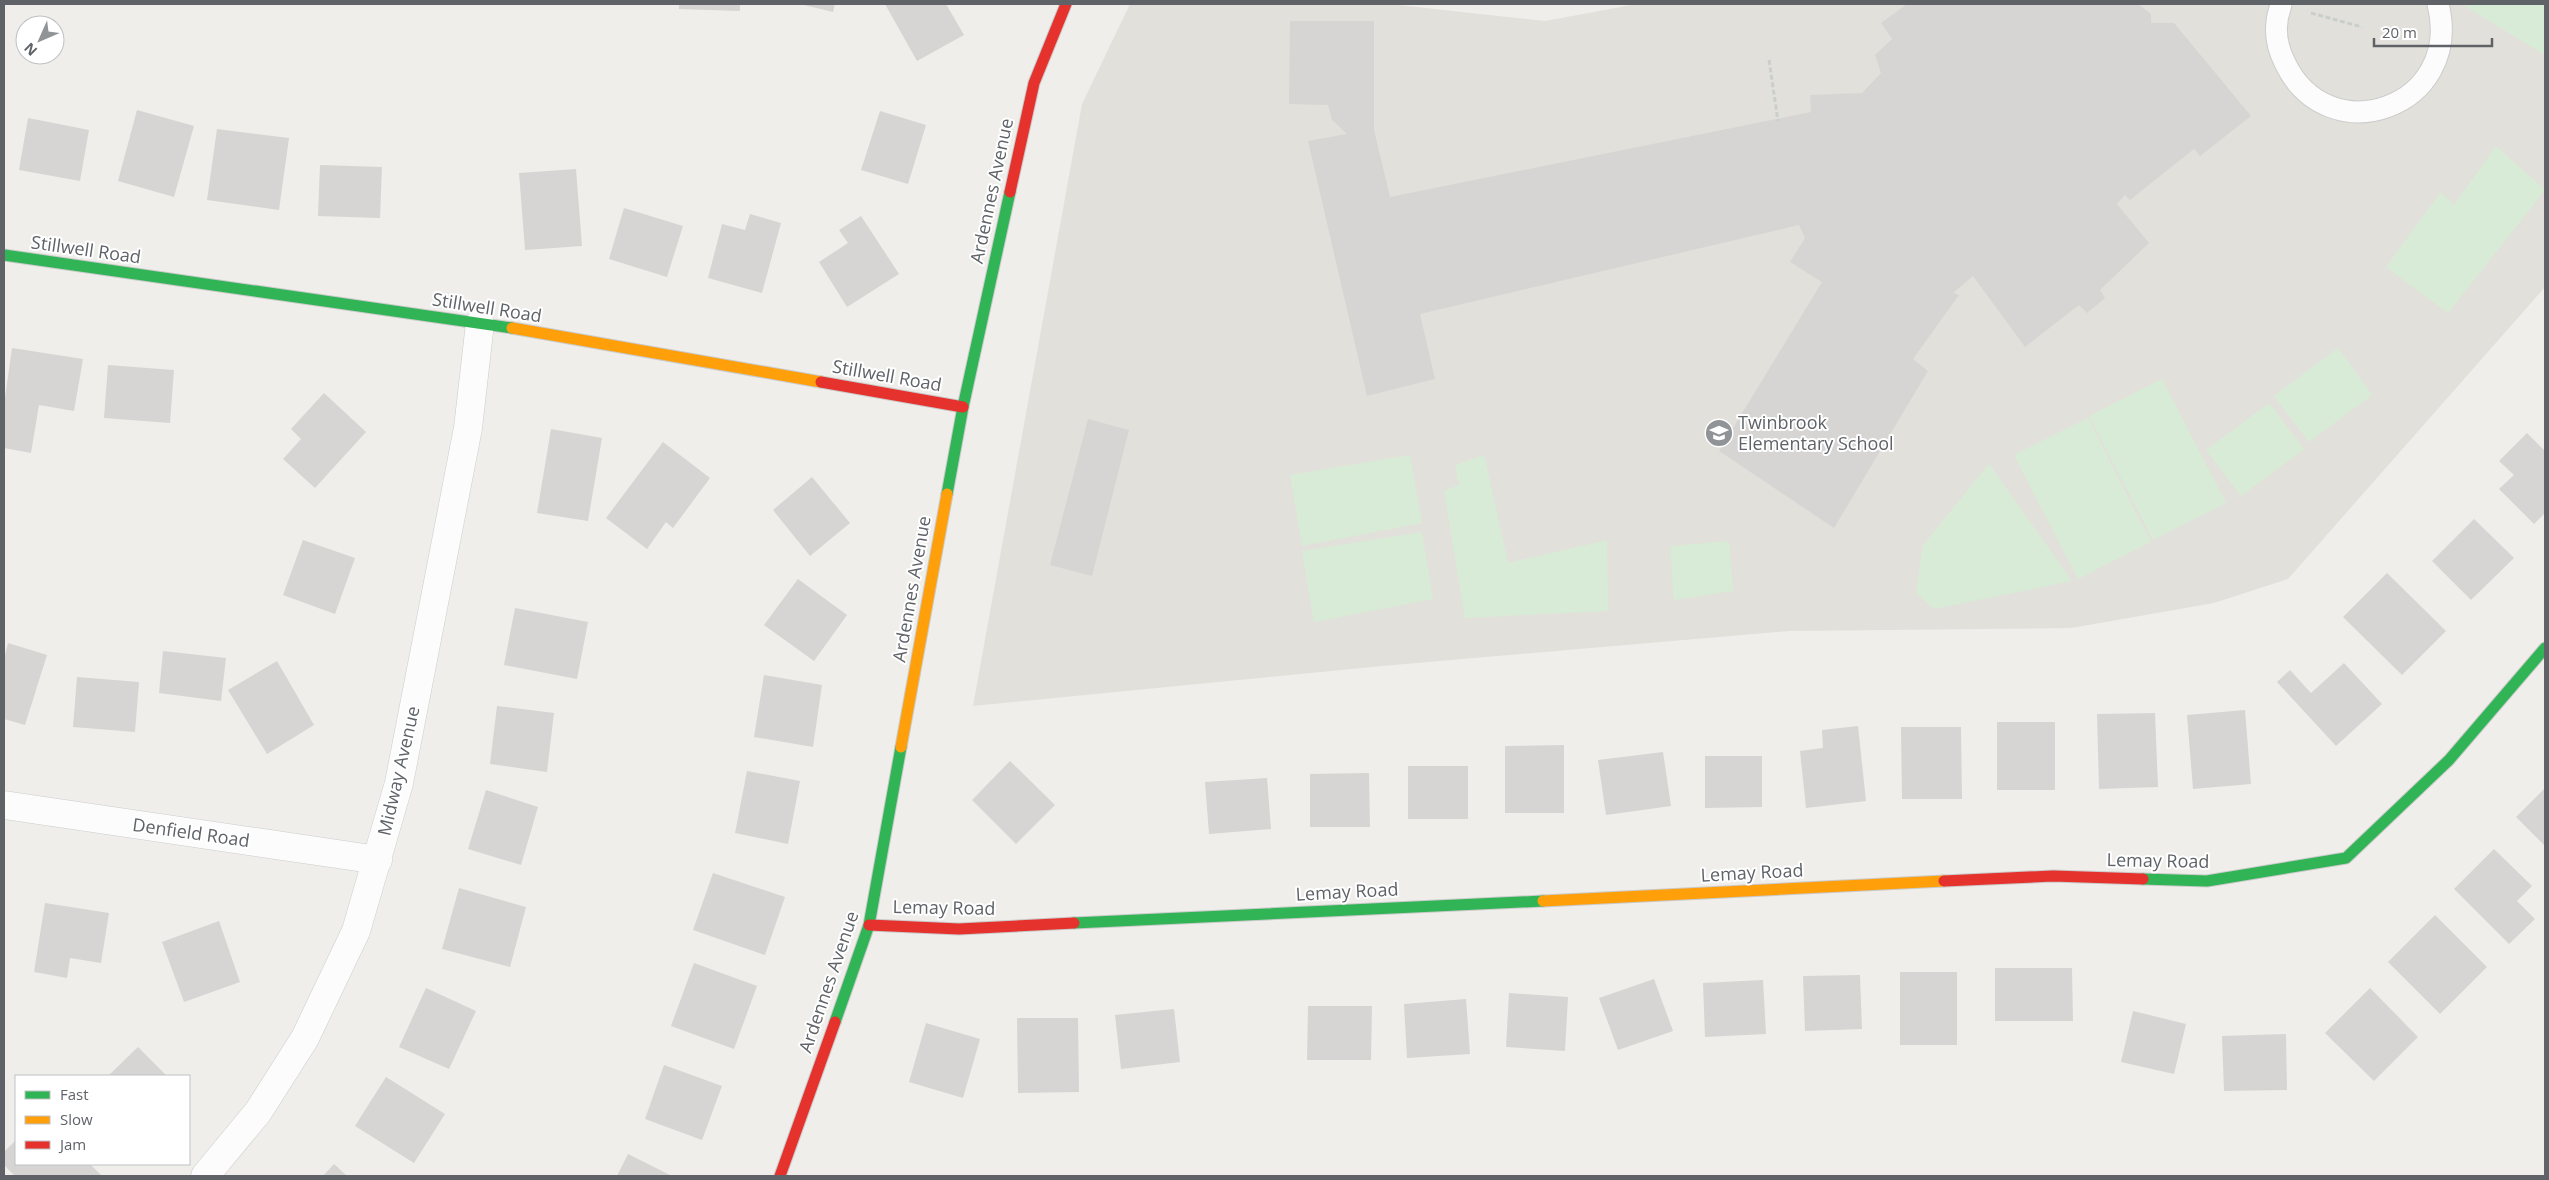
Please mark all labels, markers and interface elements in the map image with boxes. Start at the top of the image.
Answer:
north arrow [15,15,65,65]
scale bar [2374,15,2492,47]
text: 20 m [2382,22,2417,42]
text: N [20,39,41,60]
street label: Ardennes Avenue [964,116,1018,266]
street label: Stillwell Road [30,229,143,269]
street label: Stillwell Road [431,287,544,328]
street label: Stillwell Road [831,354,944,396]
place label: Twinbrook Elementary School [1738,410,1894,455]
school or university icon: Twinbrook Elementary School [1704,418,1734,448]
street label: Ardennes Avenue [886,514,936,664]
street label: Midway Avenue [371,704,425,838]
street label: Denfield Road [131,812,251,852]
street label: Lemay Road [2106,847,2210,873]
street label: Lemay Road [1700,857,1804,887]
street label: Lemay Road [1295,876,1399,906]
street label: Lemay Road [892,894,996,920]
street label: Ardennes Avenue [793,908,863,1056]
legend [15,1075,190,1165]
text: Fast [60,1084,89,1104]
text: Slow [60,1109,93,1129]
text: Jam [58,1134,86,1154]

